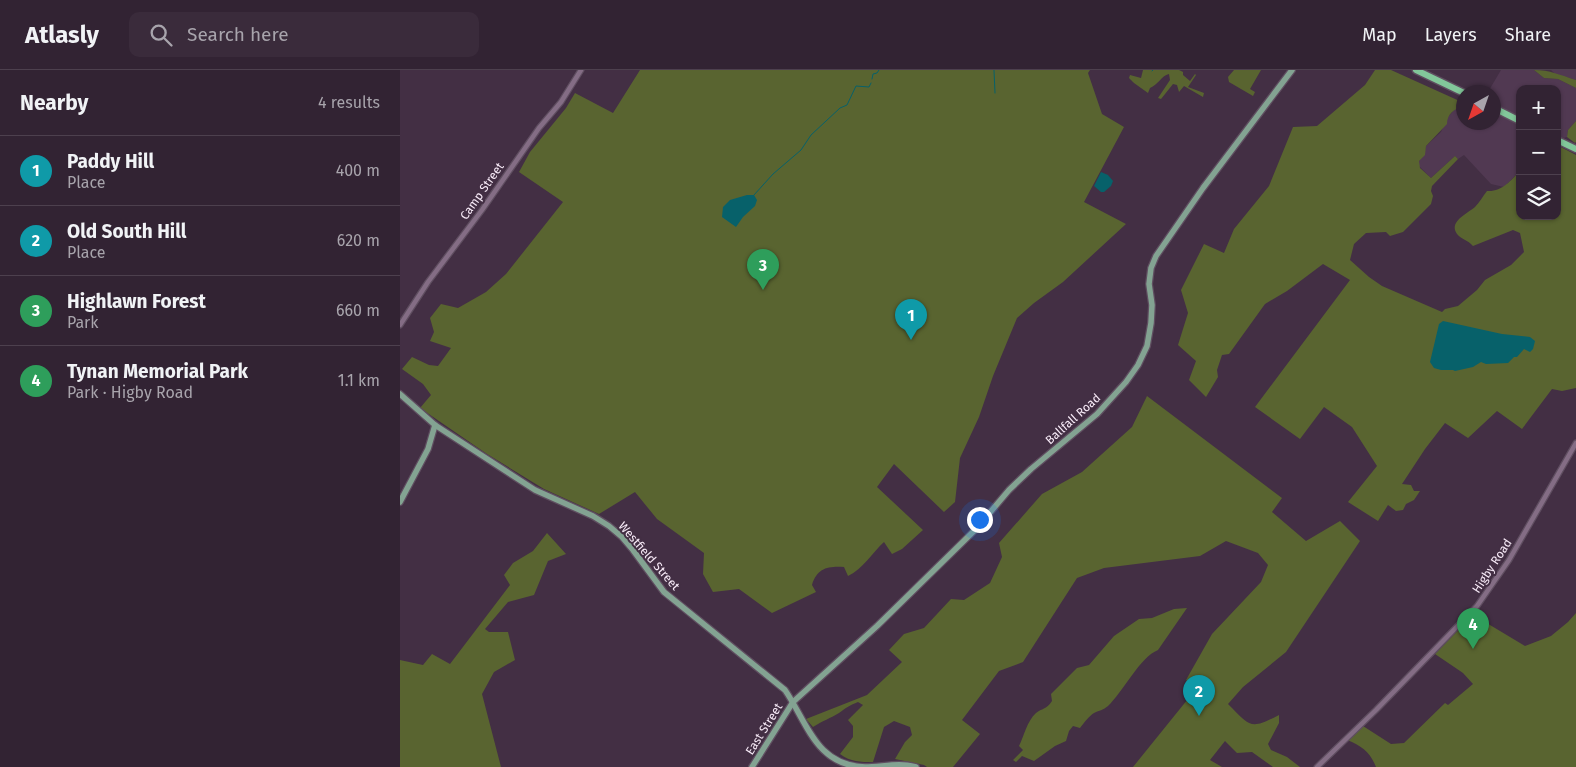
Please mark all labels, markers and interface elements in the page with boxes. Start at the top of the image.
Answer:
search box [129,12,479,57]
text: Atlasly [25,21,99,49]
icon: search [147,21,175,49]
text: Search here [187,23,289,46]
text: Map [1362,24,1397,46]
text: Layers [1425,24,1477,46]
text: Share [1505,24,1551,46]
north arrow [1456,85,1501,130]
map controls [1516,85,1561,220]
button: + [1516,85,1561,130]
text: Nearby [20,90,88,116]
text: 4 results [318,93,380,112]
button: − [1516,130,1561,175]
text: Paddy Hill [67,150,154,173]
street label: Camp Street [457,159,507,222]
text: 1 [32,161,40,180]
text: 400 m [336,161,380,180]
text: Place [67,173,106,192]
button: layers [1516,175,1561,220]
text: Old South Hill [67,220,187,243]
text: 2 [32,231,40,250]
text: 620 m [337,231,380,250]
text: Place [67,243,106,262]
pin: 3 [747,249,779,290]
text: Highlawn Forest [67,290,206,313]
pin: 1 [895,299,927,340]
text: 3 [32,301,40,320]
text: 660 m [336,301,380,320]
text: Park [67,313,99,332]
text: Tynan Memorial Park [67,360,248,383]
text: 4 [31,371,41,390]
text: 1.1 km [338,371,380,390]
text: Park · Higby Road [67,383,193,402]
street label: Ballfall Road [1043,391,1103,447]
your location [967,507,993,533]
street label: Westfield Street [615,519,683,594]
street label: Higby Road [1469,536,1515,596]
pin: 4 [1457,608,1489,649]
pin: 2 [1183,675,1215,716]
street label: East Street [743,700,786,757]

